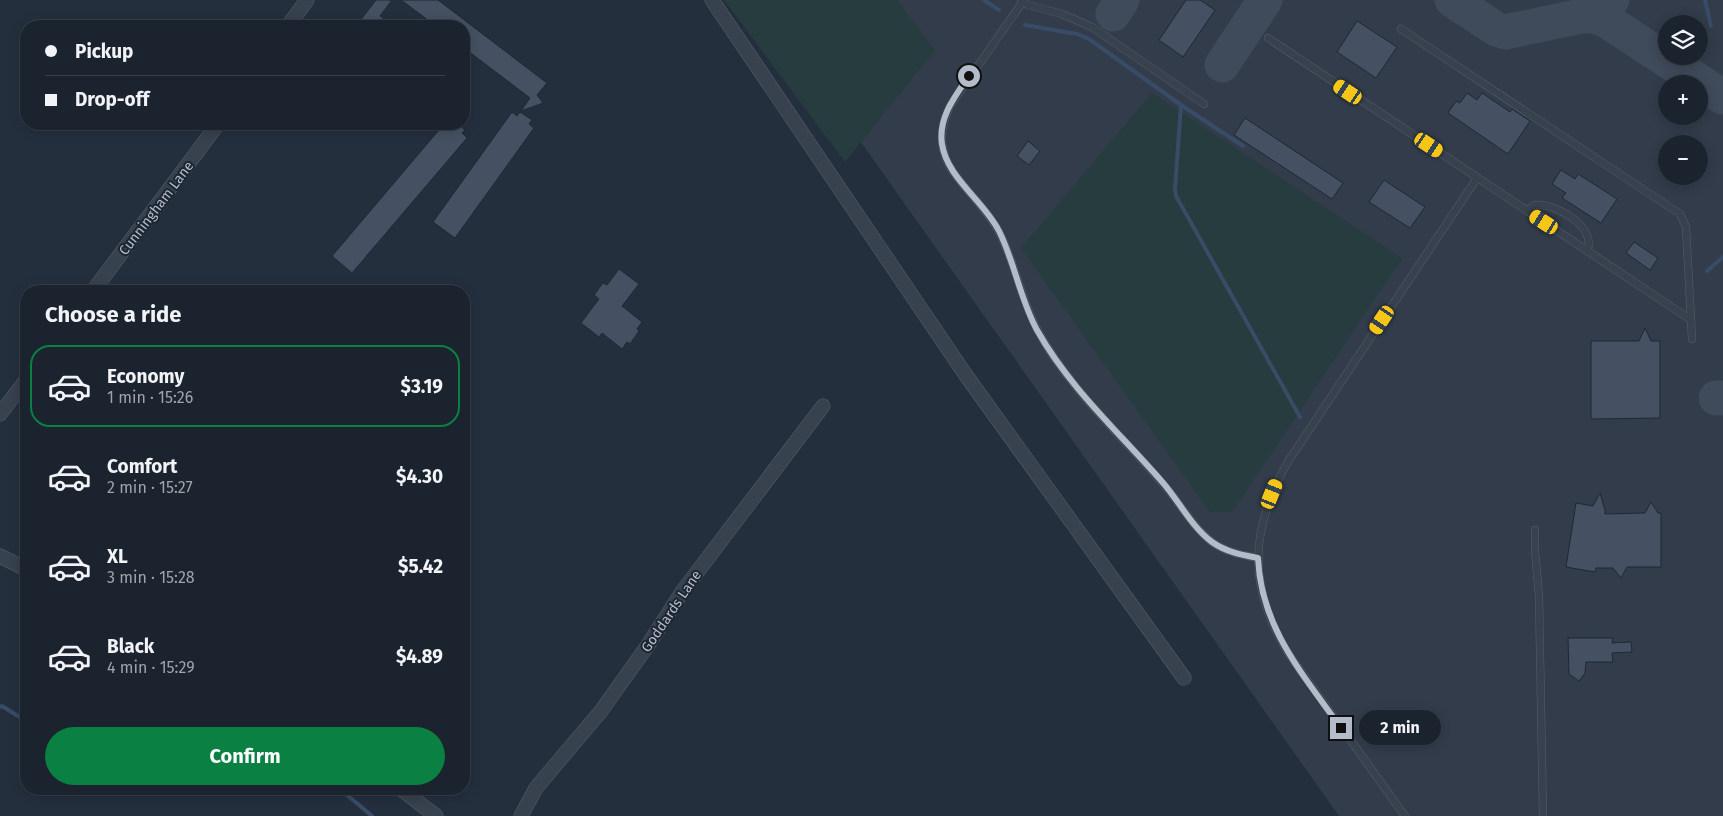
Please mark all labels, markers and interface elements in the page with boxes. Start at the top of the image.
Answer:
map controls [1658,15,1708,185]
button: layers [1658,15,1708,65]
text: Pickup [75,40,133,63]
route start [958,65,980,87]
button: + [1658,75,1708,125]
car [1331,77,1364,107]
text: Drop-off [75,88,149,111]
car [1412,130,1445,160]
button: − [1658,135,1708,185]
street label: Cunningham Lane [115,158,197,259]
car [1527,208,1560,236]
text: Choose a ride [45,301,181,328]
car [1367,303,1396,337]
icon: car [47,364,92,409]
text: Economy [107,365,184,388]
text: $3.19 [401,375,443,398]
text: 1 min · 15:26 [107,388,193,407]
icon: car [47,454,92,499]
text: Comfort [107,455,177,478]
text: $4.30 [396,465,443,488]
car [1259,477,1284,511]
text: 2 min · 15:27 [107,478,193,497]
icon: car [47,544,92,589]
text: XL [107,545,128,568]
text: $5.42 [398,555,443,578]
street label: Goddards Lane [638,567,705,656]
text: 3 min · 15:28 [107,568,195,587]
icon: car [47,634,92,679]
text: Black [107,635,154,658]
text: $4.89 [396,645,443,668]
text: 4 min · 15:29 [107,658,195,677]
callout: 2 min [1358,710,1441,746]
route end [1330,717,1352,739]
text: 2 min [1380,718,1420,737]
button: Confirm [45,727,445,785]

